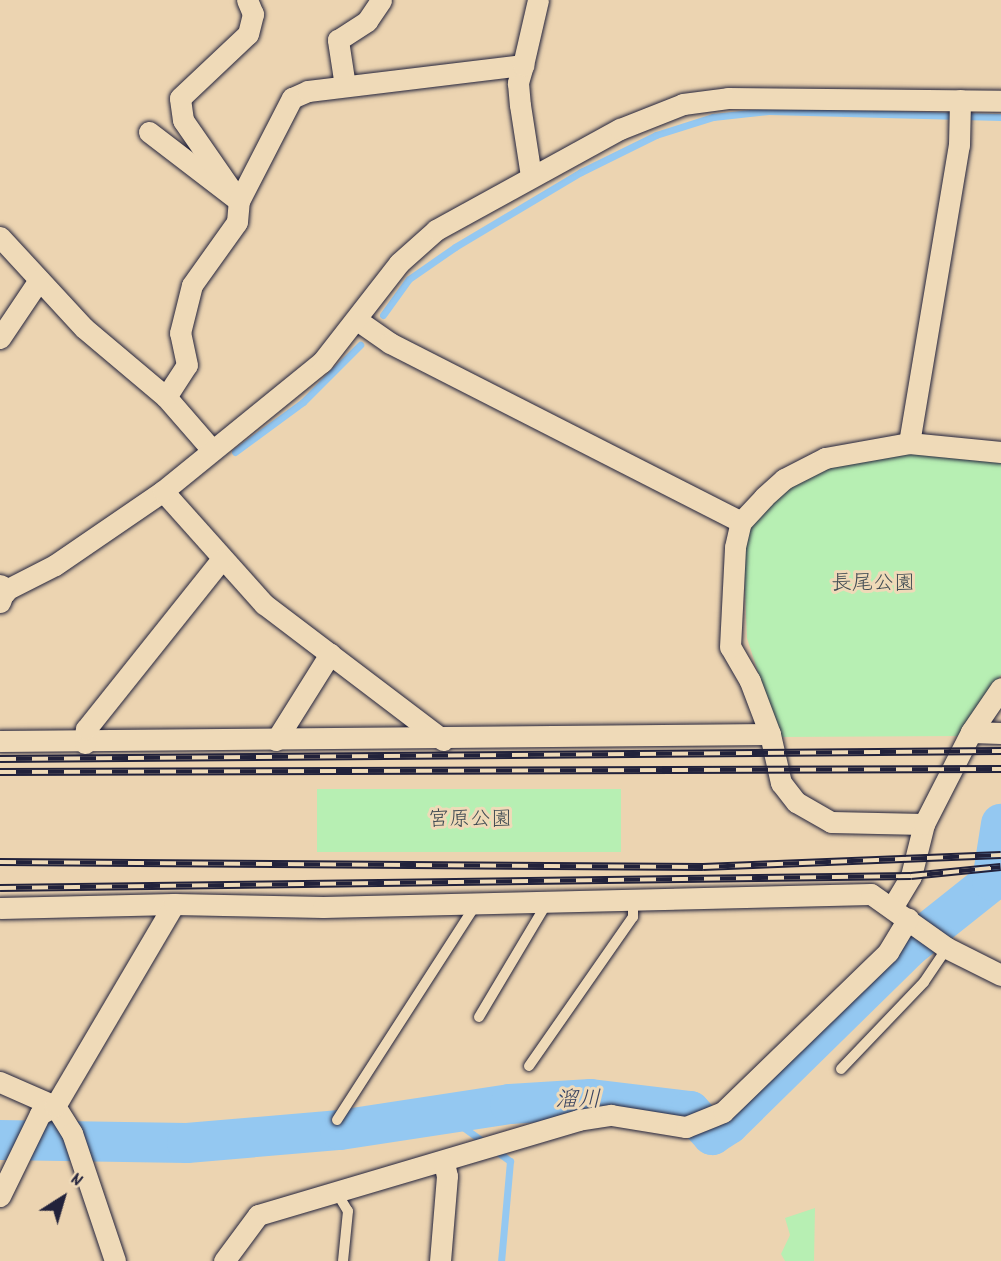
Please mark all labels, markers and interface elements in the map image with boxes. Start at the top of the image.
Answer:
park label: 長尾公園 [831,572,915,598]
park label: 宮原公園 [428,808,512,834]
water label: 溜川 [555,1088,601,1116]
north arrow [28,1163,98,1233]
text: N [64,1167,88,1194]

